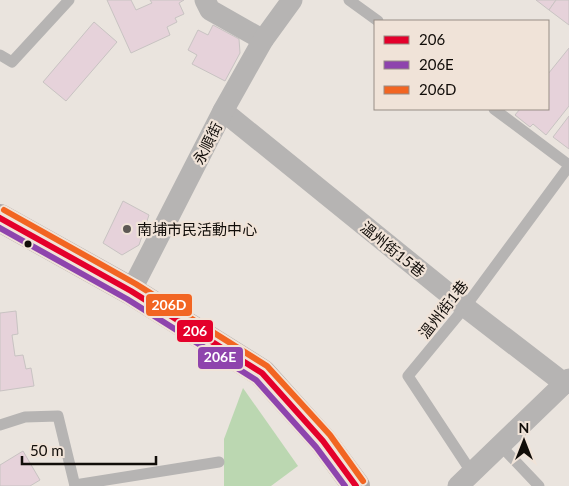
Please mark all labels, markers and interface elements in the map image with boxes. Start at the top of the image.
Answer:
legend [374,20,549,110]
text: 206 [419,30,445,48]
text: 206E [419,55,454,73]
text: 206D [419,80,457,98]
street label: 永順街 [189,119,225,167]
street label: 溫州街15巷 [357,218,429,280]
place label: 南埔市民活動中心 [137,220,257,238]
marker: 南埔市民活動中心 [121,223,133,235]
unlabelled marker [23,239,33,249]
street label: 溫州街1巷 [415,276,471,342]
line badge: 206D [145,293,193,317]
text: 206D [151,296,187,313]
line badge: 206 [176,319,214,343]
text: 206 [183,322,207,339]
line badge: 206E [197,346,244,370]
text: 206E [204,348,236,365]
north arrow [499,416,549,466]
text: N [519,419,529,436]
scale bar [22,434,156,466]
text: 50 m [30,441,64,459]

